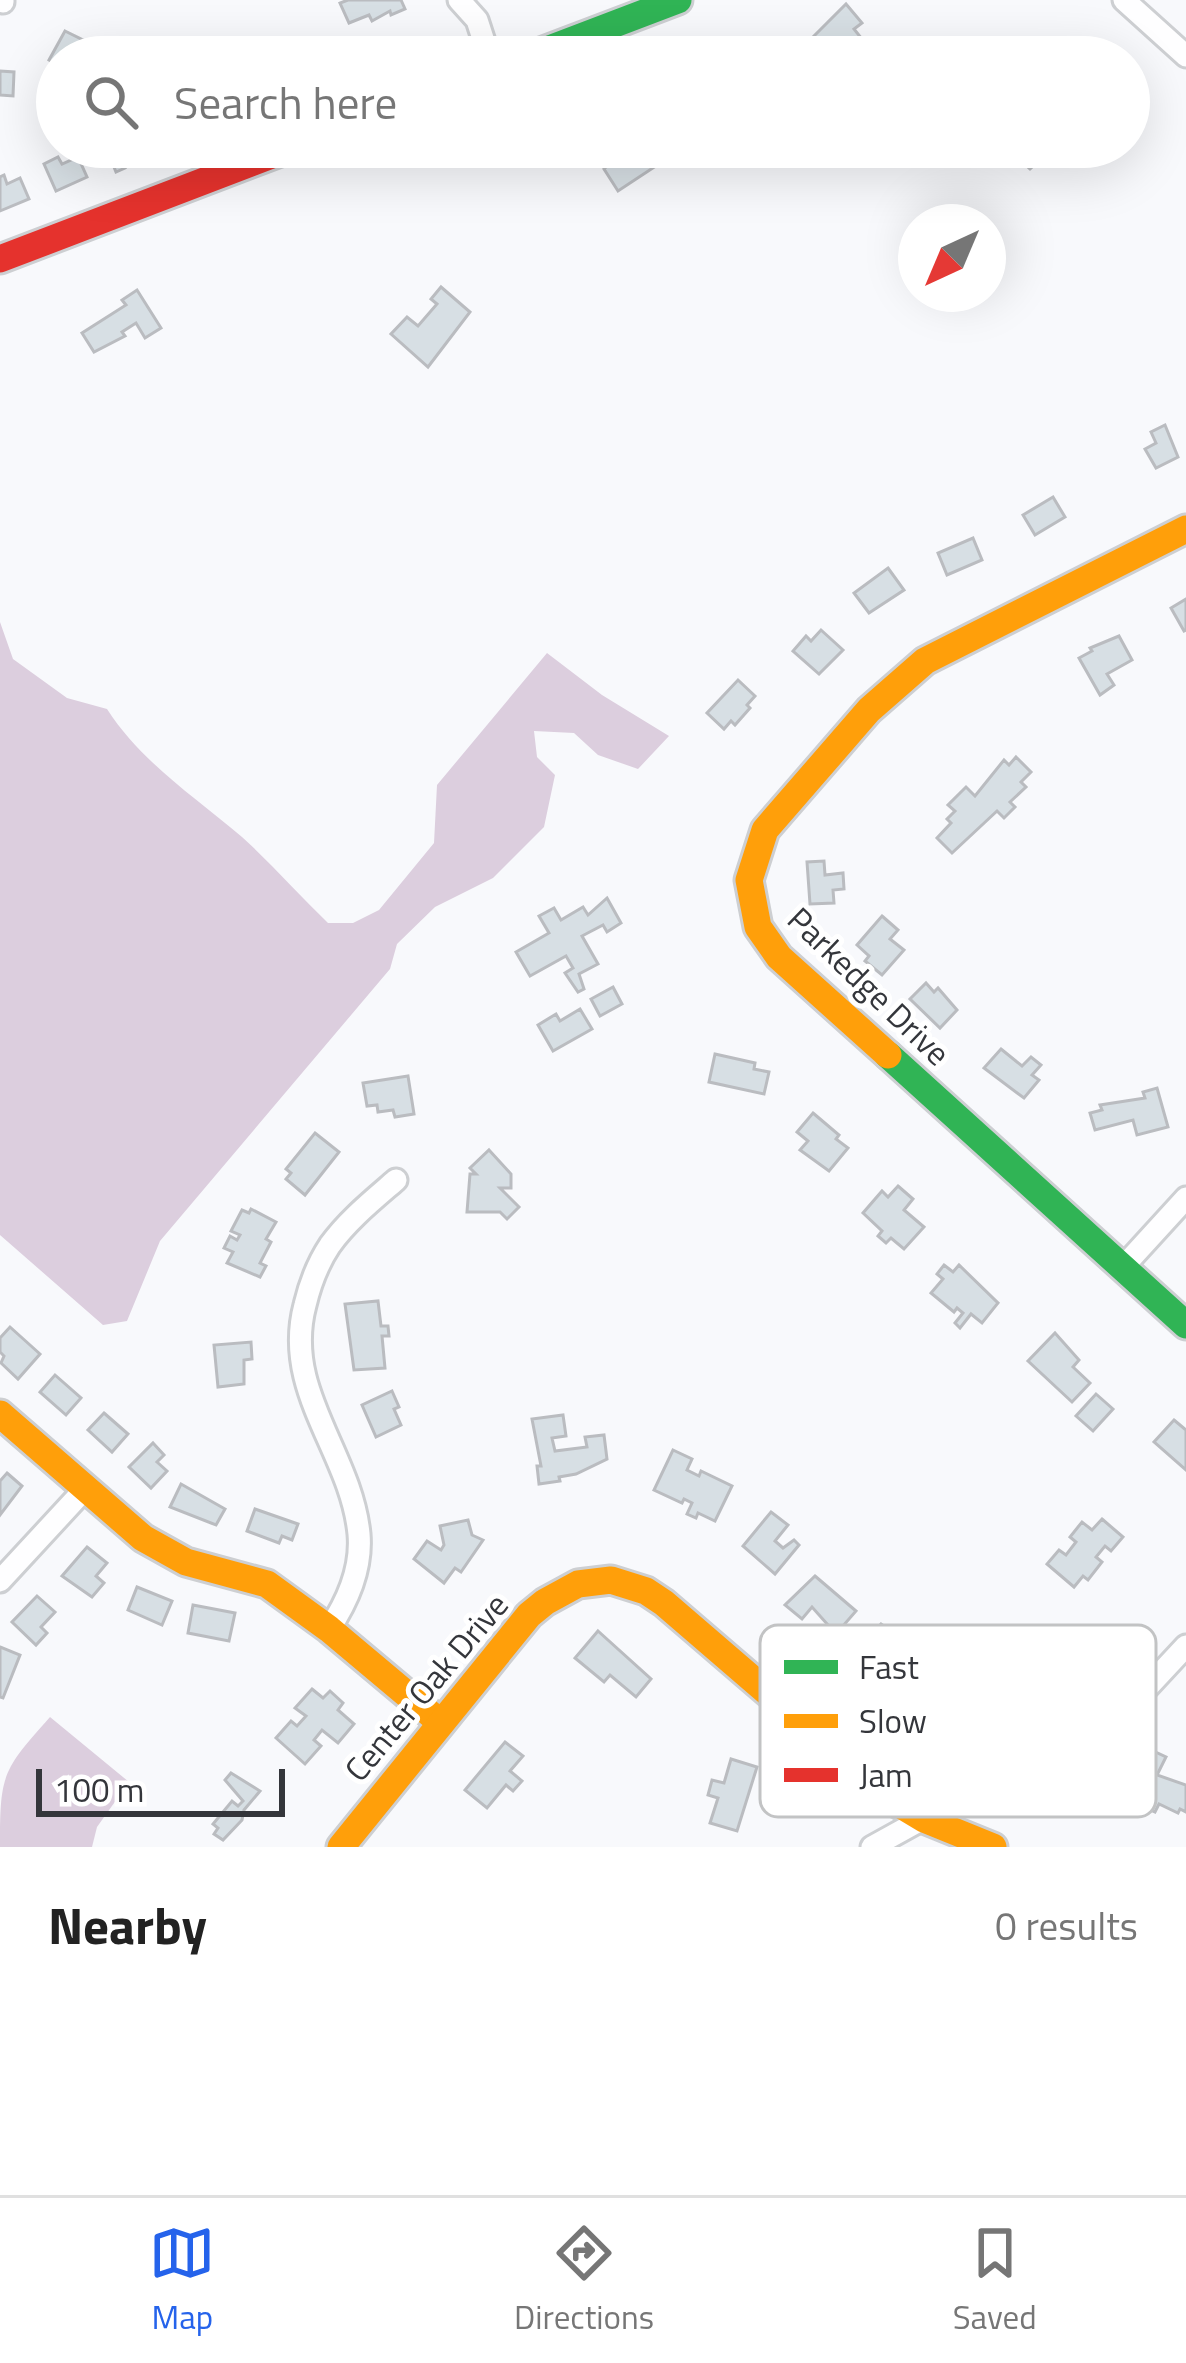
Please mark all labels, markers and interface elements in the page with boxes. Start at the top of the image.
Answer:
search box [36,36,1150,168]
text: Search here [174,68,397,136]
icon: search [78,69,144,135]
north arrow [898,204,1006,312]
street label: Parkedge Drive [776,895,962,1077]
street label: Center Oak Drive [332,1582,520,1792]
legend [760,1625,1156,1817]
text: Fast [859,1642,919,1692]
text: Slow [859,1696,927,1746]
text: Jam [859,1750,913,1800]
scale bar [36,1763,285,1816]
text: 100 m [54,1765,144,1815]
text: Nearby [48,1886,207,1964]
text: 0 results [995,1896,1138,1955]
tab: Map [149,2220,215,2342]
tab: Directions [514,2220,654,2342]
tab: Saved [953,2220,1037,2342]

